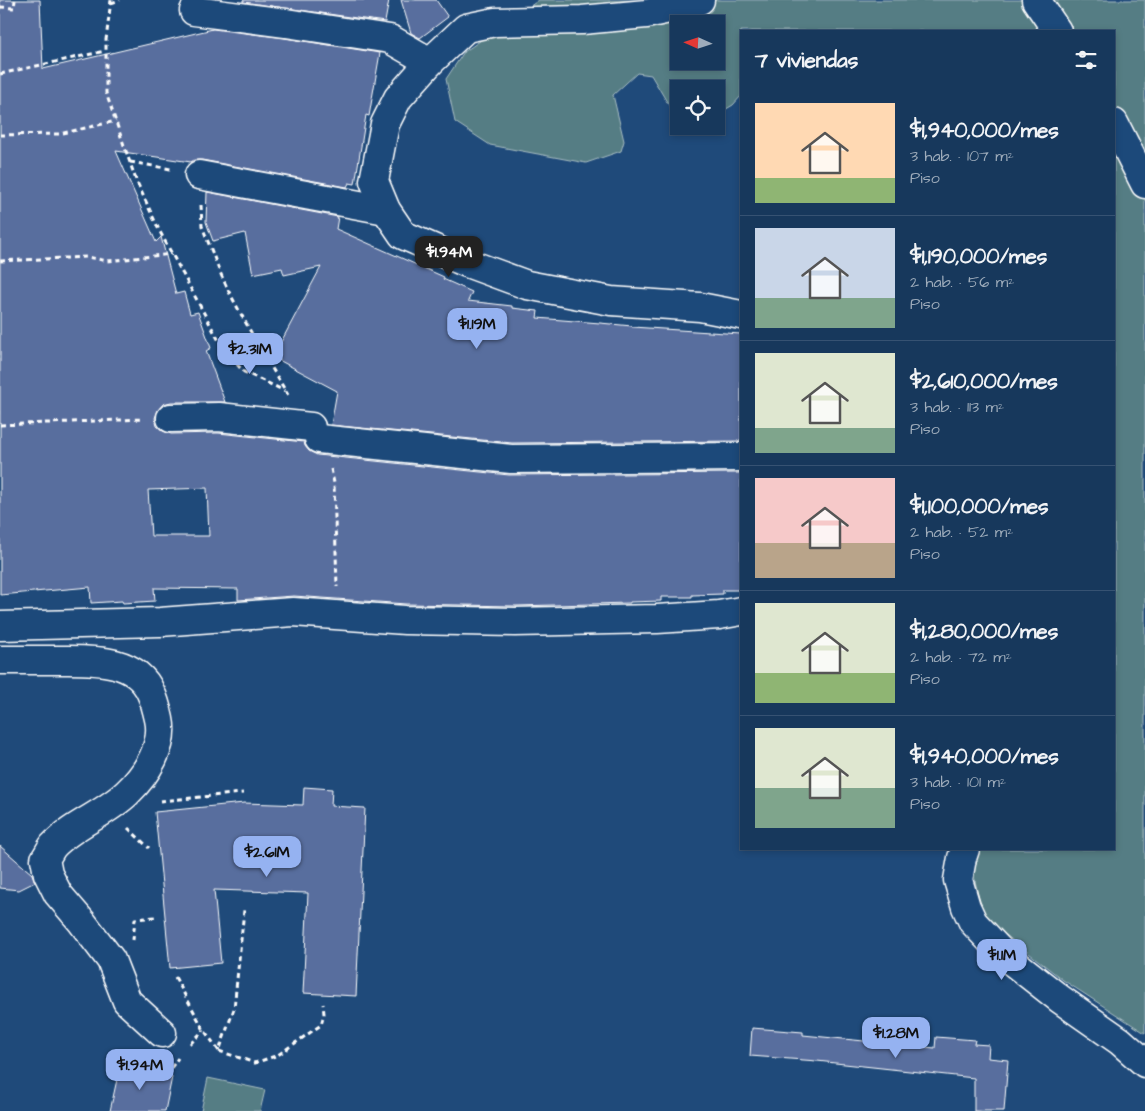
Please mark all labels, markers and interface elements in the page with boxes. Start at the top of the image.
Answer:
north arrow [670,15,725,70]
map controls [670,15,725,135]
text: 7 viviendas [755,46,858,75]
icon: filters [1072,46,1100,74]
button: locate [670,80,725,135]
text: $1,940,000/mes [910,116,1059,145]
icon: home [795,123,855,183]
text: 3 hab. · 107 m² [910,145,1014,167]
text: Piso [910,167,940,189]
pin: $1.94M [408,236,490,278]
text: $1.94M [426,241,472,263]
text: $1,190,000/mes [910,242,1047,271]
icon: home [795,248,855,308]
text: 2 hab. · 56 m² [910,271,1014,293]
text: Piso [910,293,940,315]
pin: $1.19M [436,308,518,350]
text: $1.19M [458,313,496,335]
pin: $2.31M [209,332,291,375]
text: $2.31M [228,338,272,360]
text: $2,610,000/mes [910,367,1058,396]
icon: home [795,373,855,433]
text: 3 hab. · 113 m² [910,396,1004,418]
text: Piso [910,418,940,440]
text: $1,100,000/mes [910,492,1049,521]
icon: home [795,498,855,558]
text: 2 hab. · 52 m² [910,521,1013,543]
text: Piso [910,543,940,565]
text: $1,280,000/mes [910,617,1058,646]
icon: home [795,623,855,683]
text: 2 hab. · 72 m² [910,646,1012,668]
text: Piso [910,668,940,690]
text: $1,940,000/mes [910,742,1059,771]
icon: home [795,748,855,808]
text: 3 hab. · 101 m² [910,771,1006,793]
text: Piso [910,793,940,815]
pin: $2.61M [226,836,308,878]
text: $2.61M [244,841,290,863]
pin: $1.1M [967,938,1037,981]
text: $1.1M [988,944,1016,966]
pin: $1.28M [855,1016,937,1059]
text: $1.28M [873,1022,919,1044]
pin: $1.94M [99,1048,181,1091]
text: $1.94M [117,1054,163,1076]

